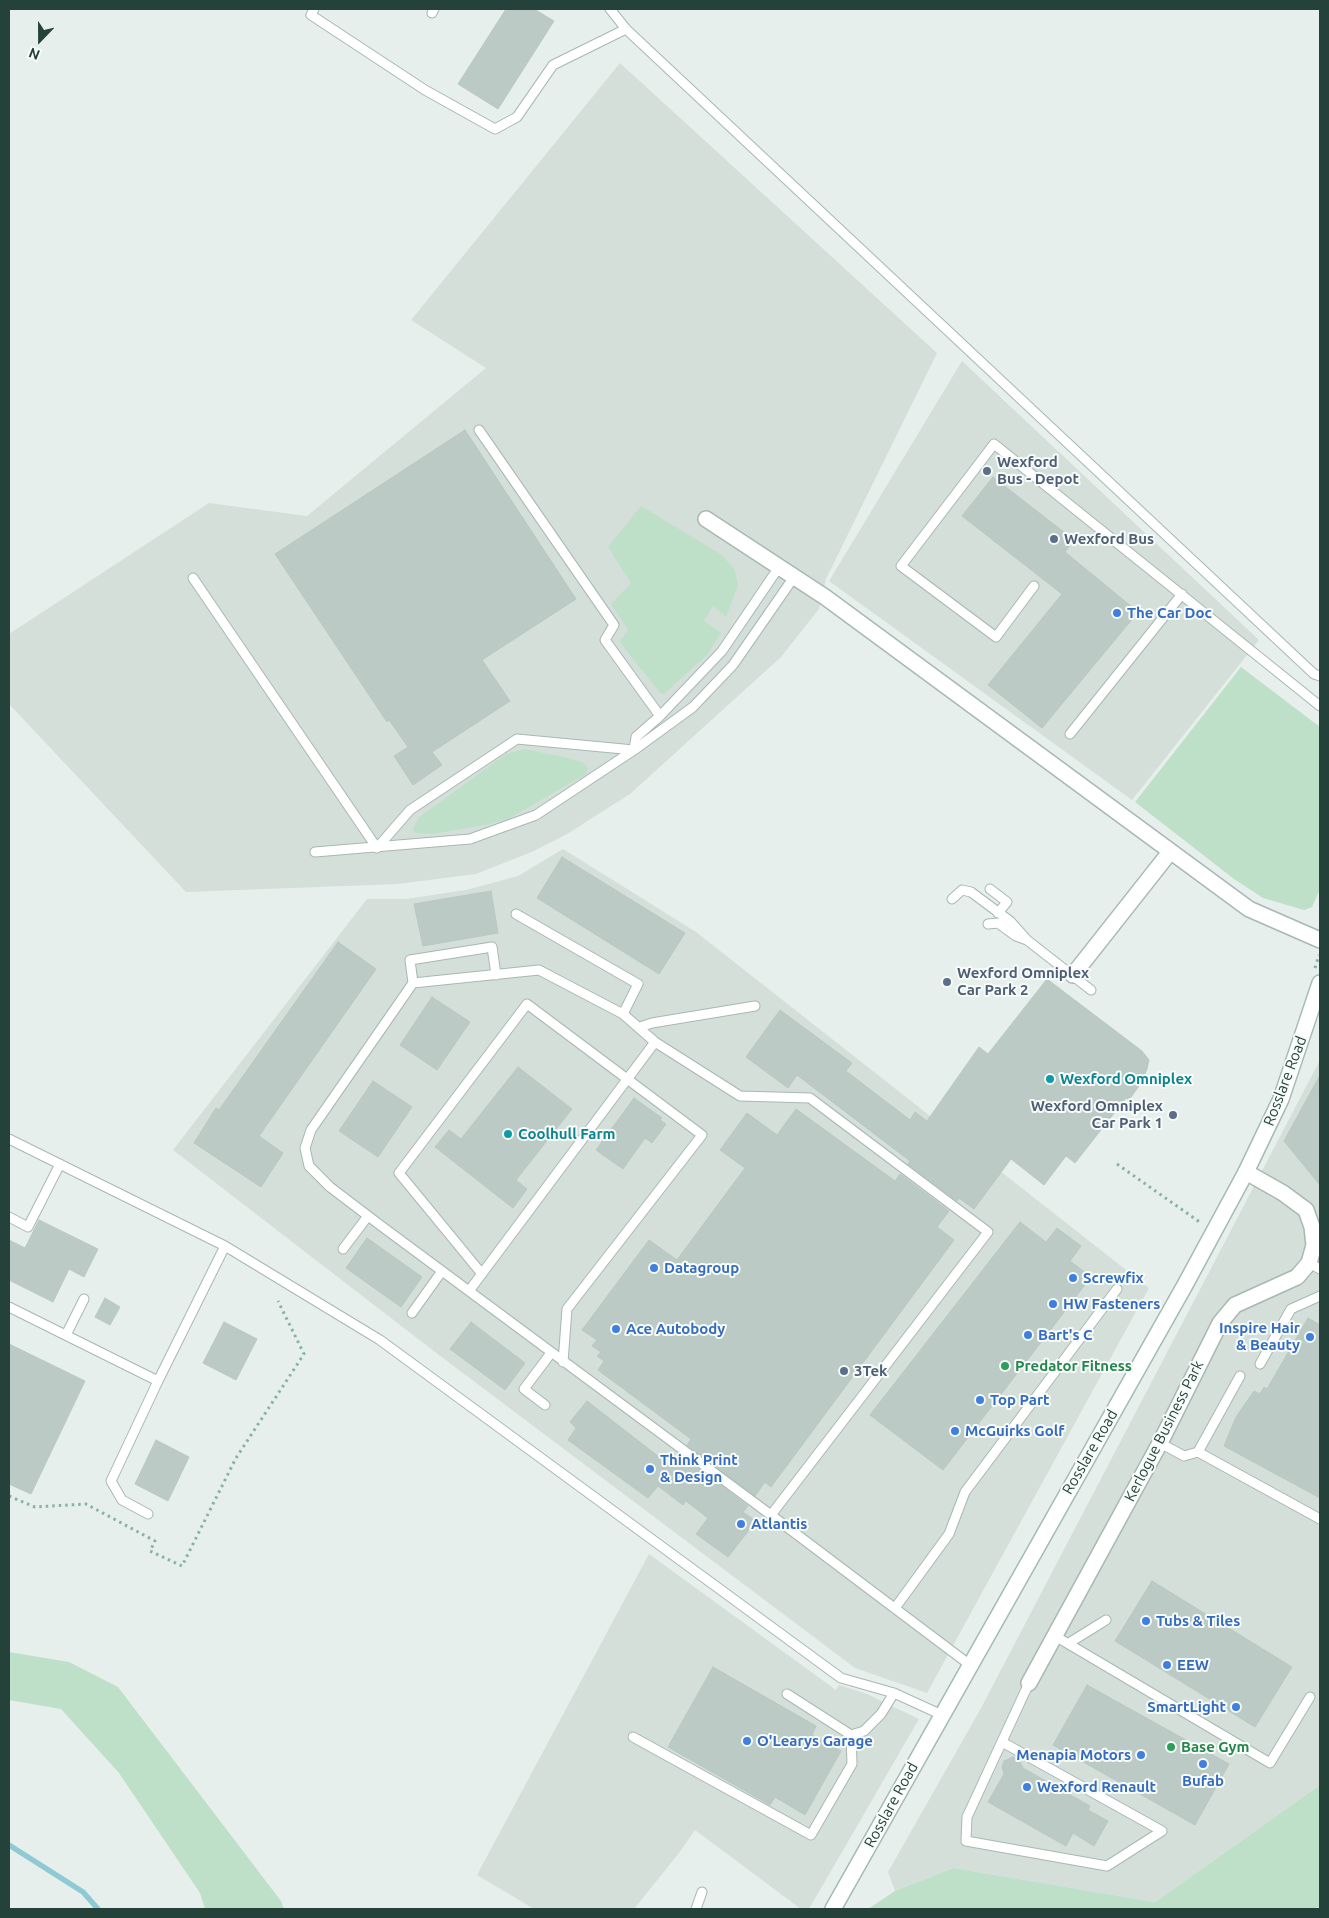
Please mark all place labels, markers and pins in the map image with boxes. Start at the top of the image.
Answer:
place label: Wexford Bus - Depot [997,453,1079,488]
marker: Wexford Bus - Depot [981,465,993,477]
place label: Wexford Bus [1064,530,1154,548]
marker: Wexford Bus [1048,533,1060,545]
place label: The Car Doc [1127,604,1212,622]
marker: The Car Doc [1111,607,1123,619]
place label: Wexford Omniplex Car Park 2 [957,964,1089,999]
marker: Wexford Omniplex Car Park 2 [941,976,953,988]
place label: Wexford Omniplex [1060,1070,1192,1088]
marker: Wexford Omniplex [1044,1073,1056,1085]
place label: Wexford Omniplex Car Park 1 [1031,1097,1163,1132]
marker: Wexford Omniplex Car Park 1 [1167,1109,1179,1121]
place label: Coolhull Farm [518,1125,616,1143]
marker: Coolhull Farm [502,1128,514,1140]
place label: Datagroup [664,1259,739,1277]
marker: Datagroup [648,1262,660,1274]
place label: Screwfix [1083,1269,1144,1287]
marker: Screwfix [1067,1272,1079,1284]
place label: HW Fasteners [1063,1295,1160,1313]
marker: HW Fasteners [1047,1298,1059,1310]
place label: Inspire Hair & Beauty [1219,1319,1300,1354]
place label: Ace Autobody [626,1320,725,1338]
marker: Ace Autobody [610,1323,622,1335]
place label: Bart's C [1038,1326,1093,1344]
marker: Bart's C [1022,1329,1034,1341]
marker: Inspire Hair & Beauty [1304,1331,1316,1343]
place label: Predator Fitness [1015,1357,1132,1375]
marker: Predator Fitness [999,1360,1011,1372]
place label: 3Tek [854,1362,887,1380]
marker: 3Tek [838,1365,850,1377]
place label: Top Part [990,1391,1050,1409]
marker: Top Part [974,1394,986,1406]
place label: McGuirks Golf [965,1422,1064,1440]
marker: McGuirks Golf [949,1425,961,1437]
place label: Think Print & Design [660,1451,738,1486]
marker: Think Print & Design [644,1463,656,1475]
place label: Atlantis [751,1515,807,1533]
marker: Atlantis [735,1518,747,1530]
place label: Tubs & Tiles [1156,1612,1240,1630]
marker: Tubs & Tiles [1140,1615,1152,1627]
place label: EEW [1177,1656,1209,1674]
marker: EEW [1161,1659,1173,1671]
place label: SmartLight [1147,1698,1226,1716]
marker: SmartLight [1230,1701,1242,1713]
place label: O'Learys Garage [757,1732,873,1750]
marker: O'Learys Garage [741,1735,753,1747]
place label: Base Gym [1181,1738,1249,1756]
marker: Base Gym [1165,1741,1177,1753]
place label: Menapia Motors [1016,1746,1131,1764]
marker: Menapia Motors [1135,1749,1147,1761]
marker: Bufab [1197,1758,1209,1770]
place label: Bufab [1182,1772,1224,1790]
place label: Wexford Renault [1037,1778,1156,1796]
marker: Wexford Renault [1021,1781,1033,1793]

